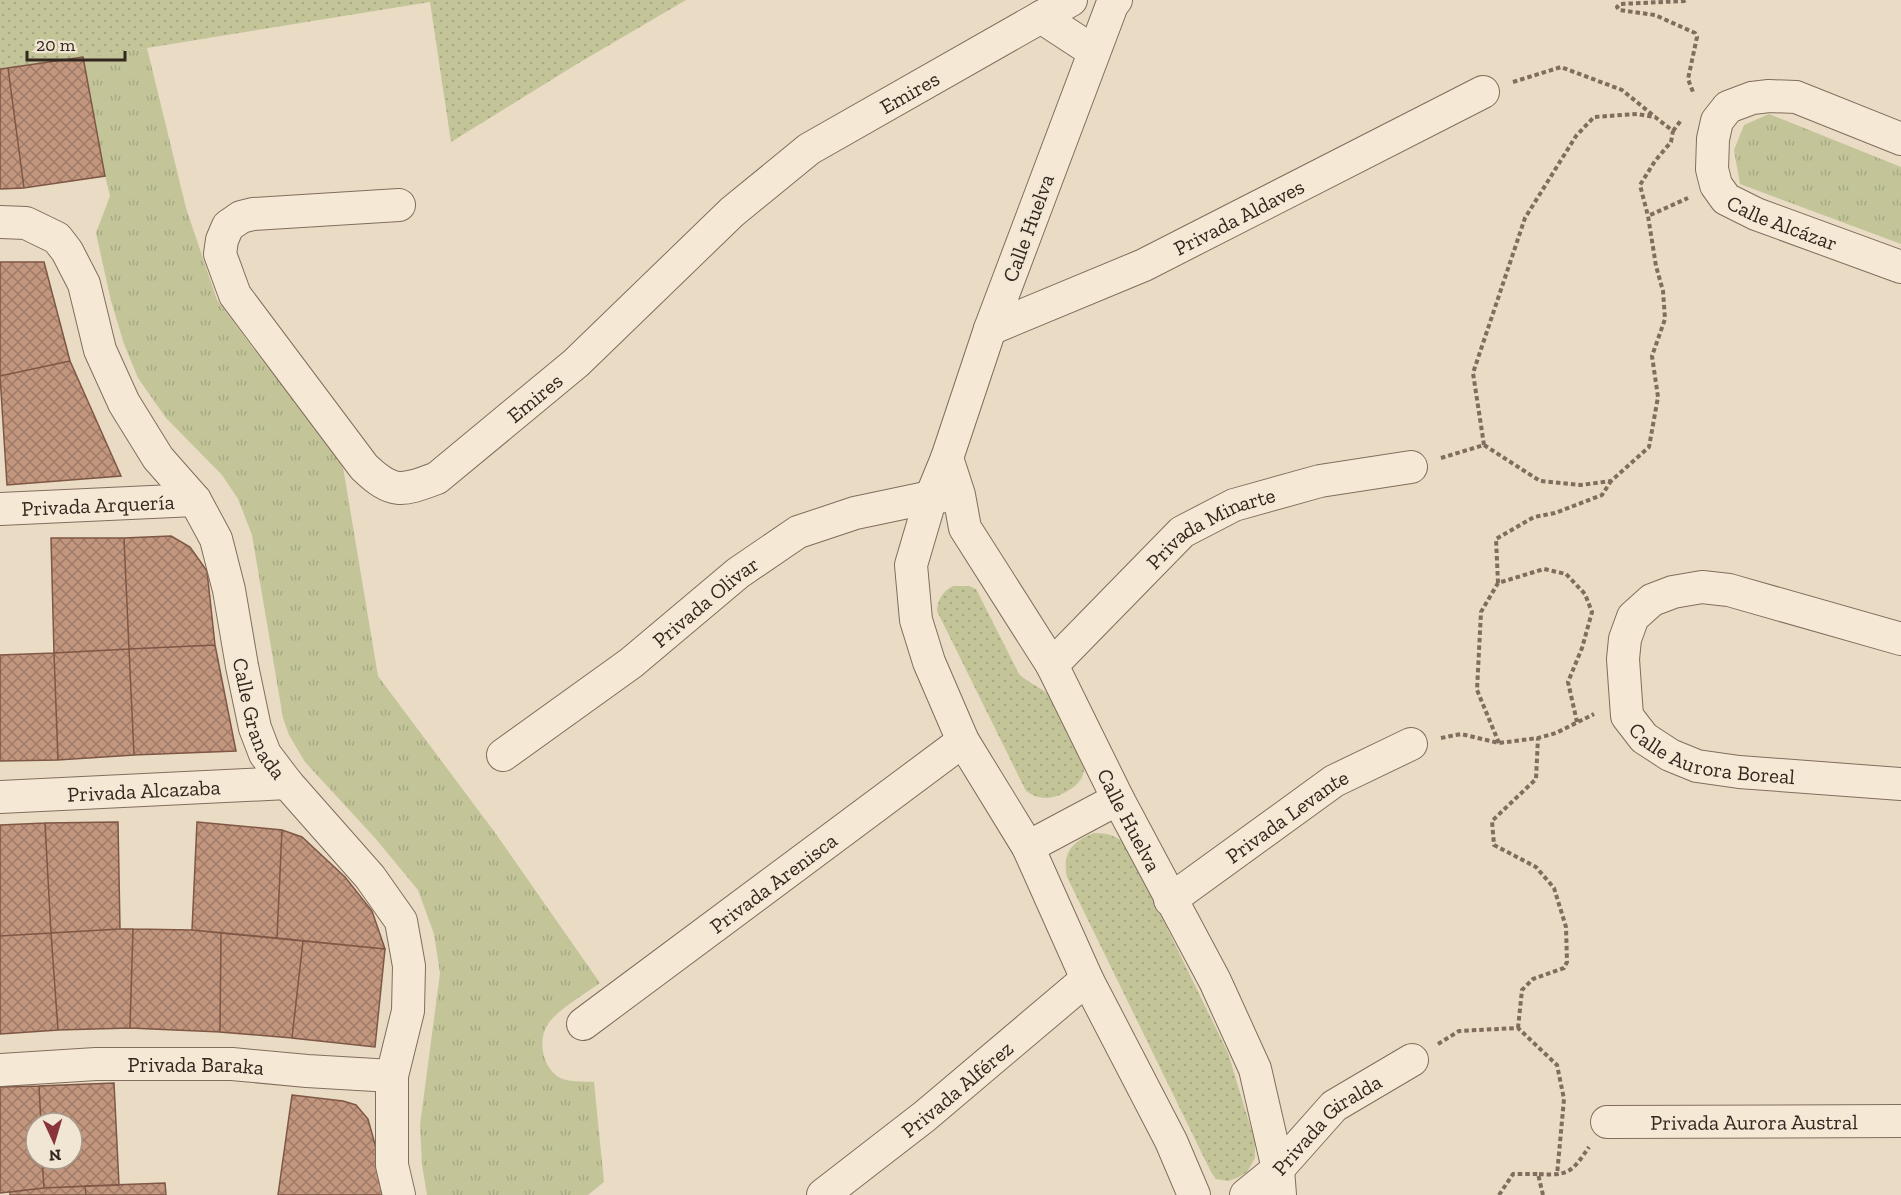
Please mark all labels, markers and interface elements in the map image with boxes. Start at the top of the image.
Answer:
scale bar [27,24,124,62]
text: 20 m [36,34,76,56]
street label: Emires [875,65,943,119]
street label: Calle Huelva [997,171,1059,285]
street label: Privada Aldaves [1169,173,1308,260]
street label: Calle Alcázar [1723,189,1841,255]
street label: Emires [502,367,567,428]
street label: Privada Minarte [1141,482,1278,574]
street label: Privada Arquería [21,488,175,521]
street label: Privada Olivar [647,551,763,652]
street label: Calle Granada [228,656,292,783]
street label: Calle Aurora Boreal [1624,717,1796,789]
street label: Calle Huelva [1092,764,1167,876]
street label: Privada Levante [1220,764,1352,868]
street label: Privada Alcazaba [67,774,221,806]
street label: Privada Arenisca [704,827,842,938]
street label: Privada Alférez [896,1035,1018,1142]
street label: Privada Baraka [127,1052,265,1079]
street label: Privada Giralda [1266,1068,1386,1180]
street label: Privada Aurora Austral [1650,1109,1858,1134]
north arrow [24,1111,84,1171]
text: N [48,1146,62,1165]

